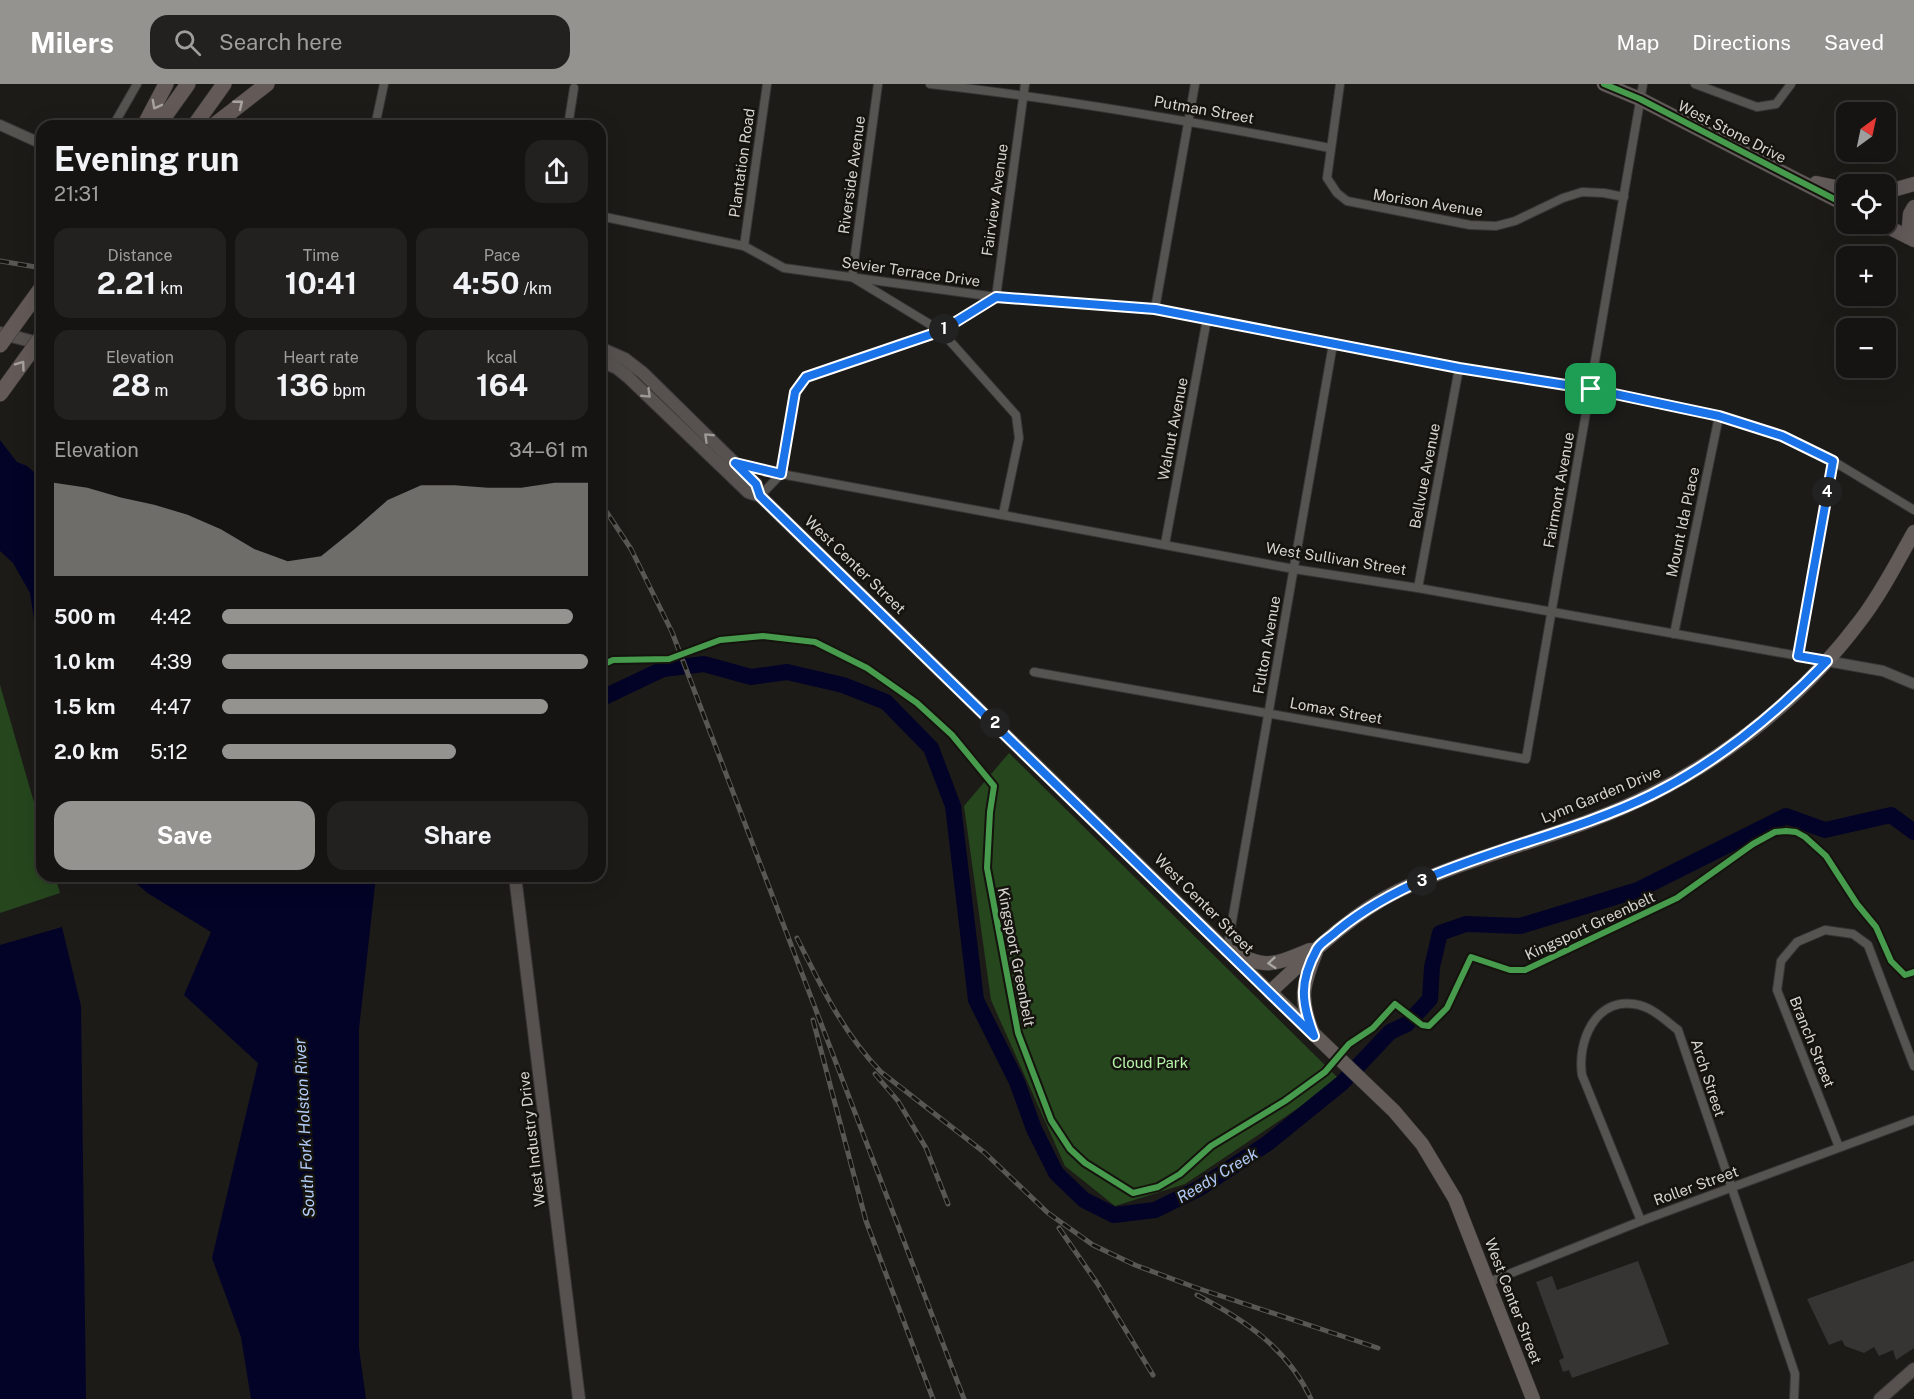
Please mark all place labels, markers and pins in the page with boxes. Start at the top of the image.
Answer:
pin: 1 [929,314,959,344]
pin [1565,363,1616,414]
pin: 4 [1812,477,1842,507]
pin: 2 [980,708,1010,738]
pin: 3 [1407,866,1437,896]

